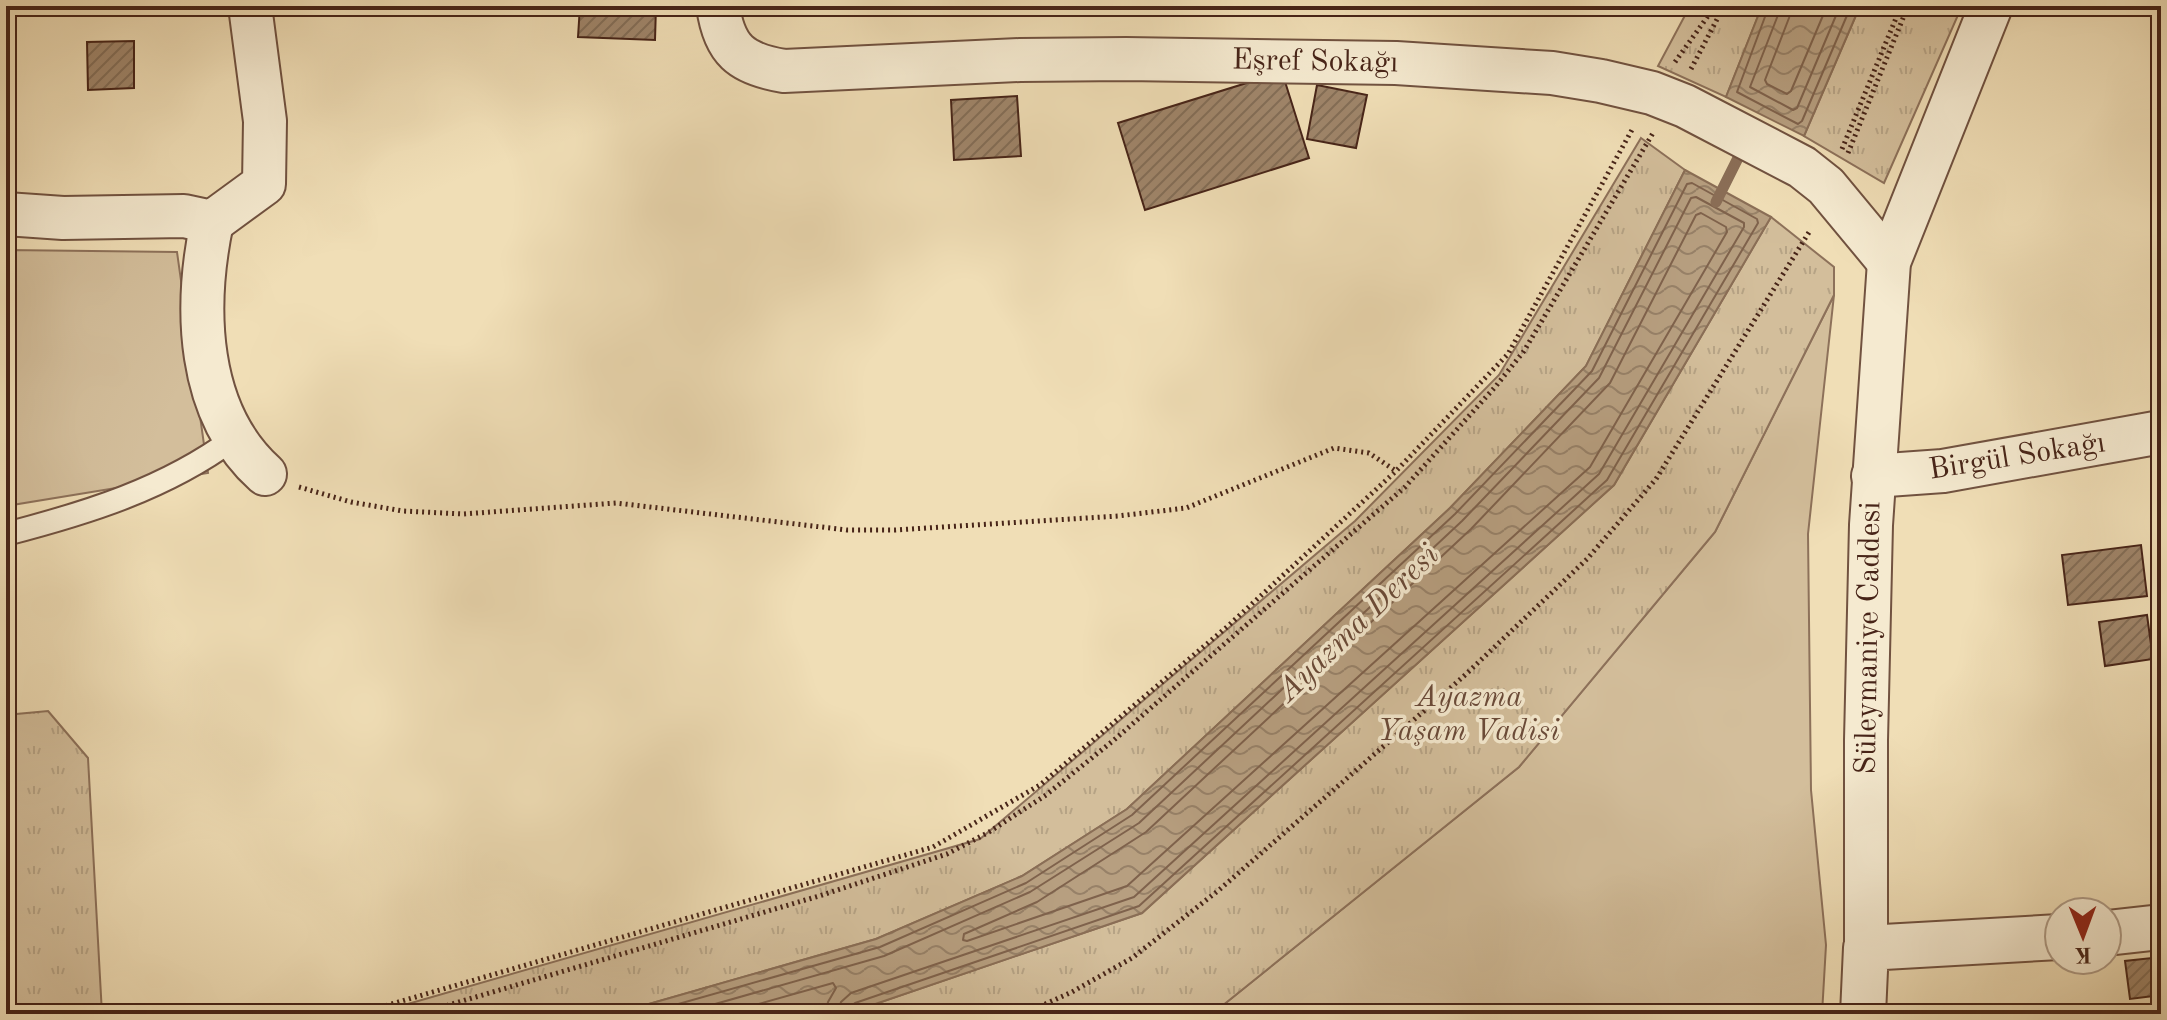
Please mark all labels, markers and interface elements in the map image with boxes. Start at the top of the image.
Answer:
street label: Eşref Sokağı [1232,46,1398,78]
street label: Birgül Sokağı [1927,428,2107,486]
street label: Süleymaniye Caddesi [1852,501,1886,775]
water label: Ayazma Deresi [1271,539,1446,710]
park label: Ayazma Yaşam Vadisi [1378,683,1560,747]
north arrow [2043,896,2123,976]
text: K [2075,943,2092,965]

